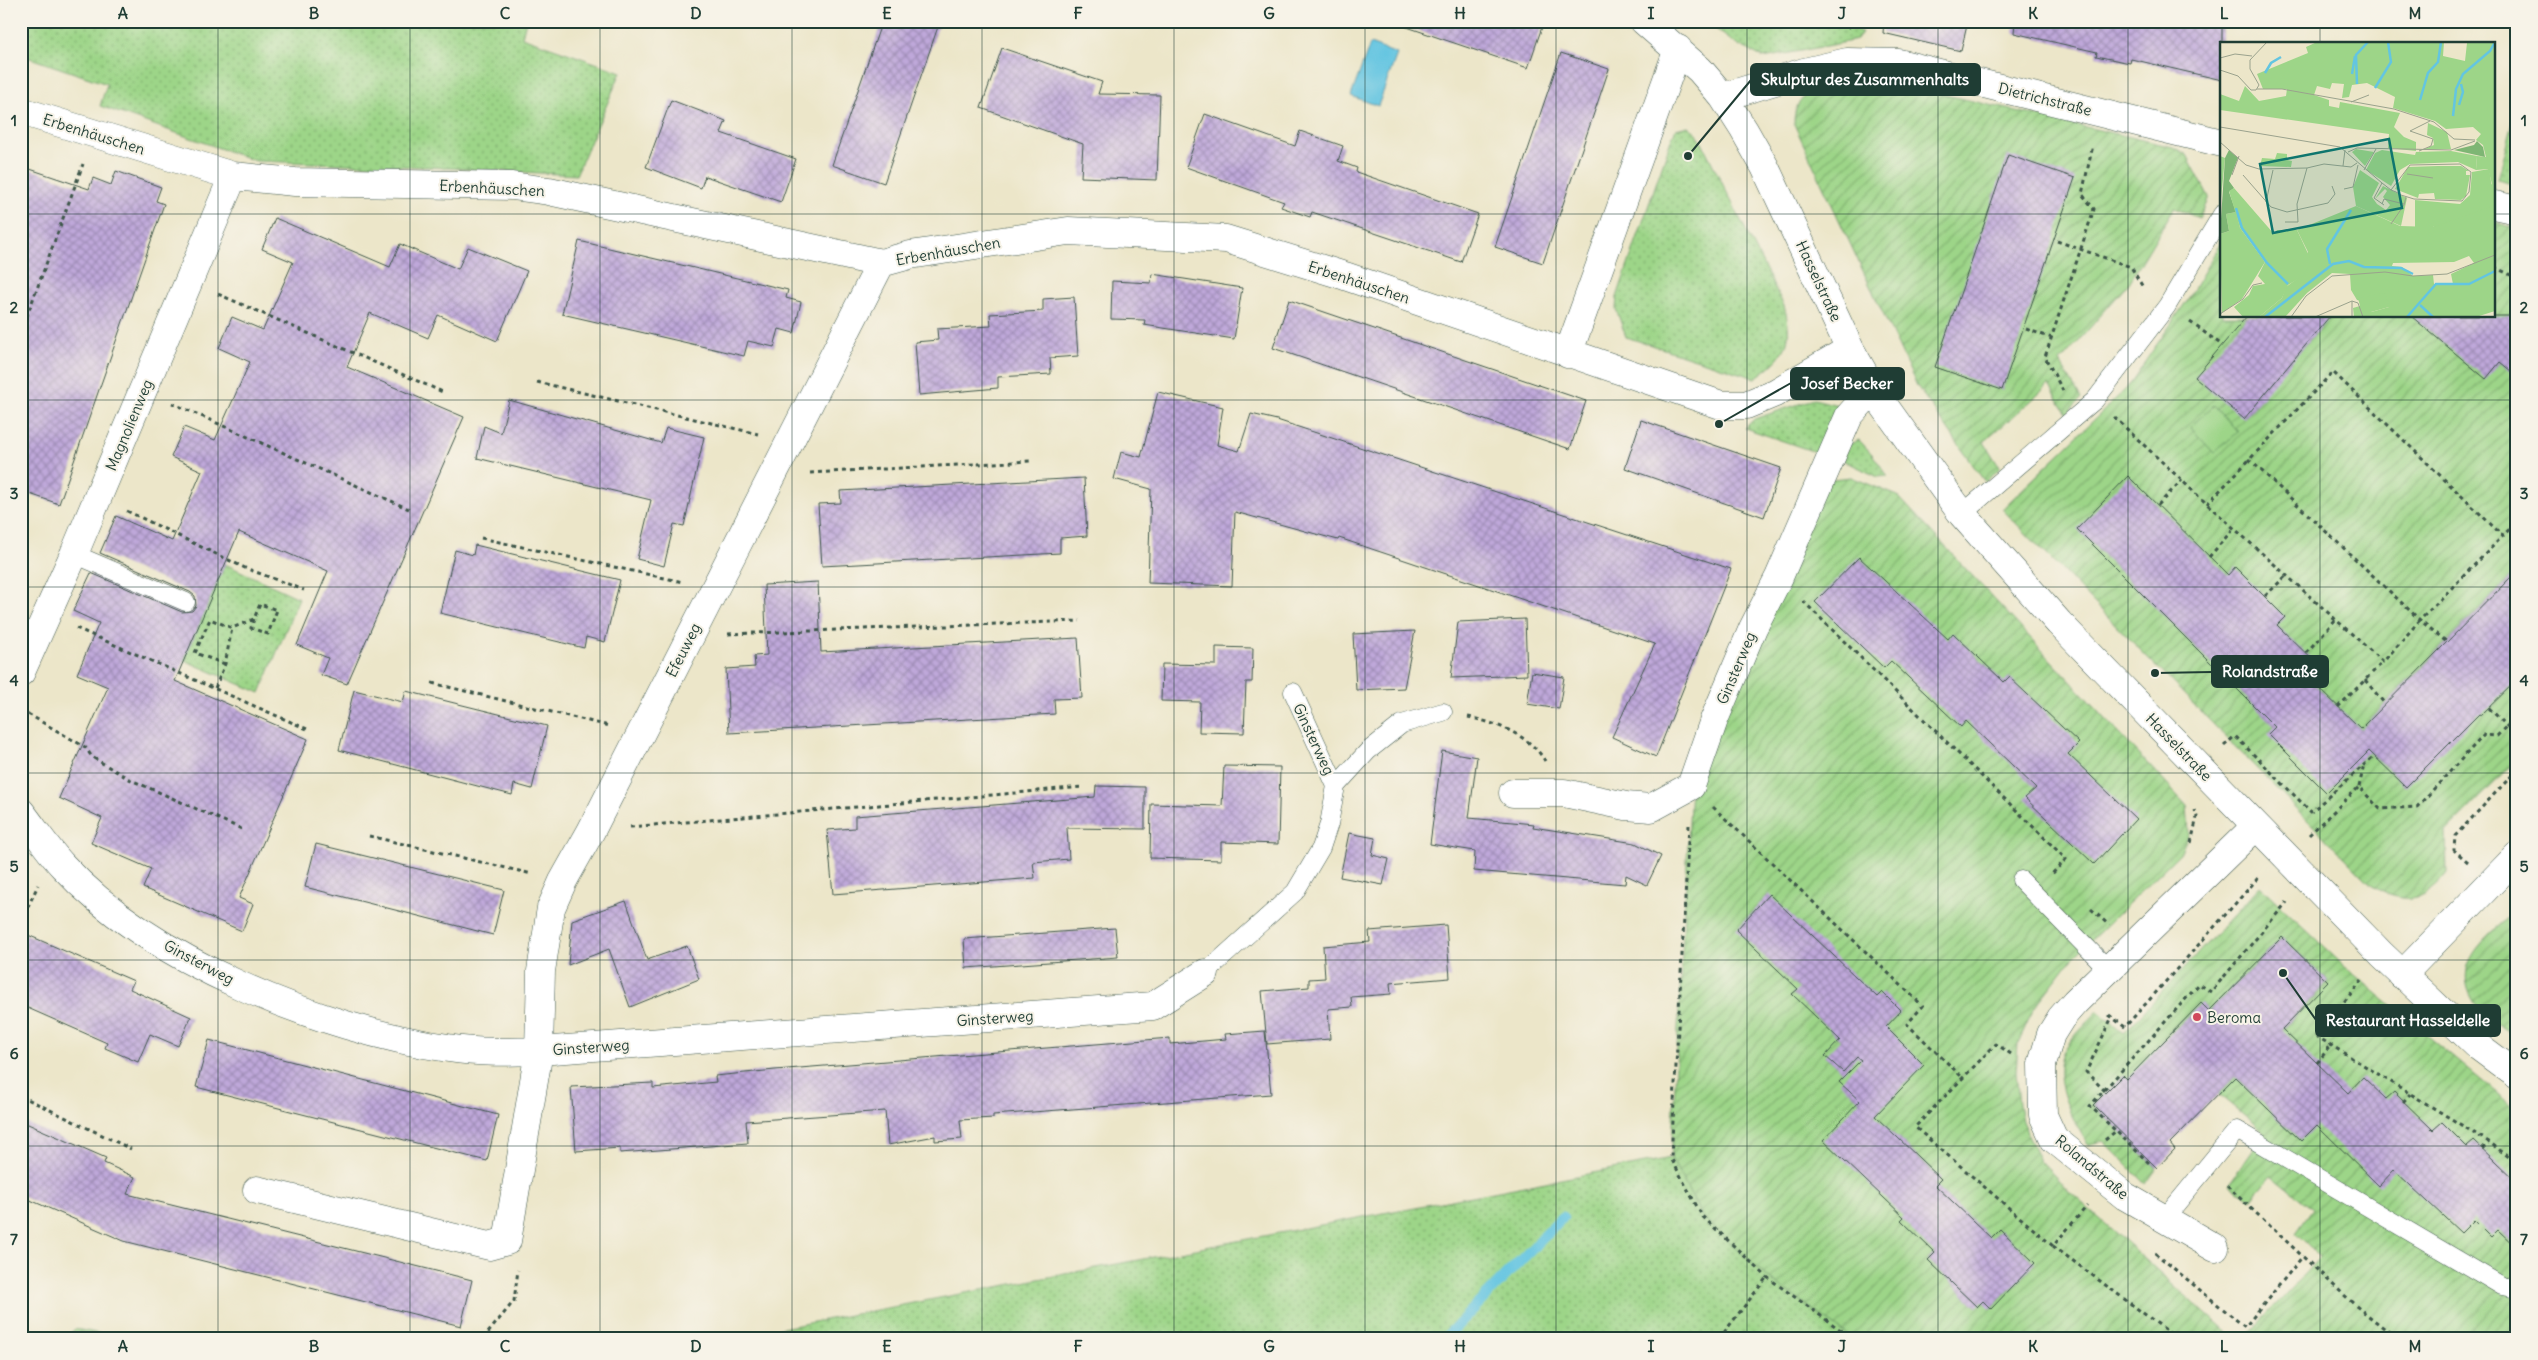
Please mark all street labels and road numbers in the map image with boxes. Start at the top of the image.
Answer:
street label: Dietrichstraße [1996,78,2094,120]
street label: Erbenhäuschen [41,109,148,159]
street label: Erbenhäuschen [439,176,546,200]
street label: Erbenhäuschen [894,232,1002,270]
street label: Hasselstraße [1792,238,1846,324]
street label: Erbenhäuschen [1306,257,1412,307]
street label: Magnolienweg [101,376,157,474]
street label: Efeuweg [661,620,705,680]
street label: Ginsterweg [1712,629,1760,707]
street label: Ginsterweg [1289,700,1339,778]
street label: Hasselstraße [2142,709,2216,785]
street label: Ginsterweg [161,936,237,988]
street label: Ginsterweg [956,1006,1034,1030]
street label: Ginsterweg [552,1035,630,1059]
street label: Rolandstraße [2051,1131,2133,1203]

